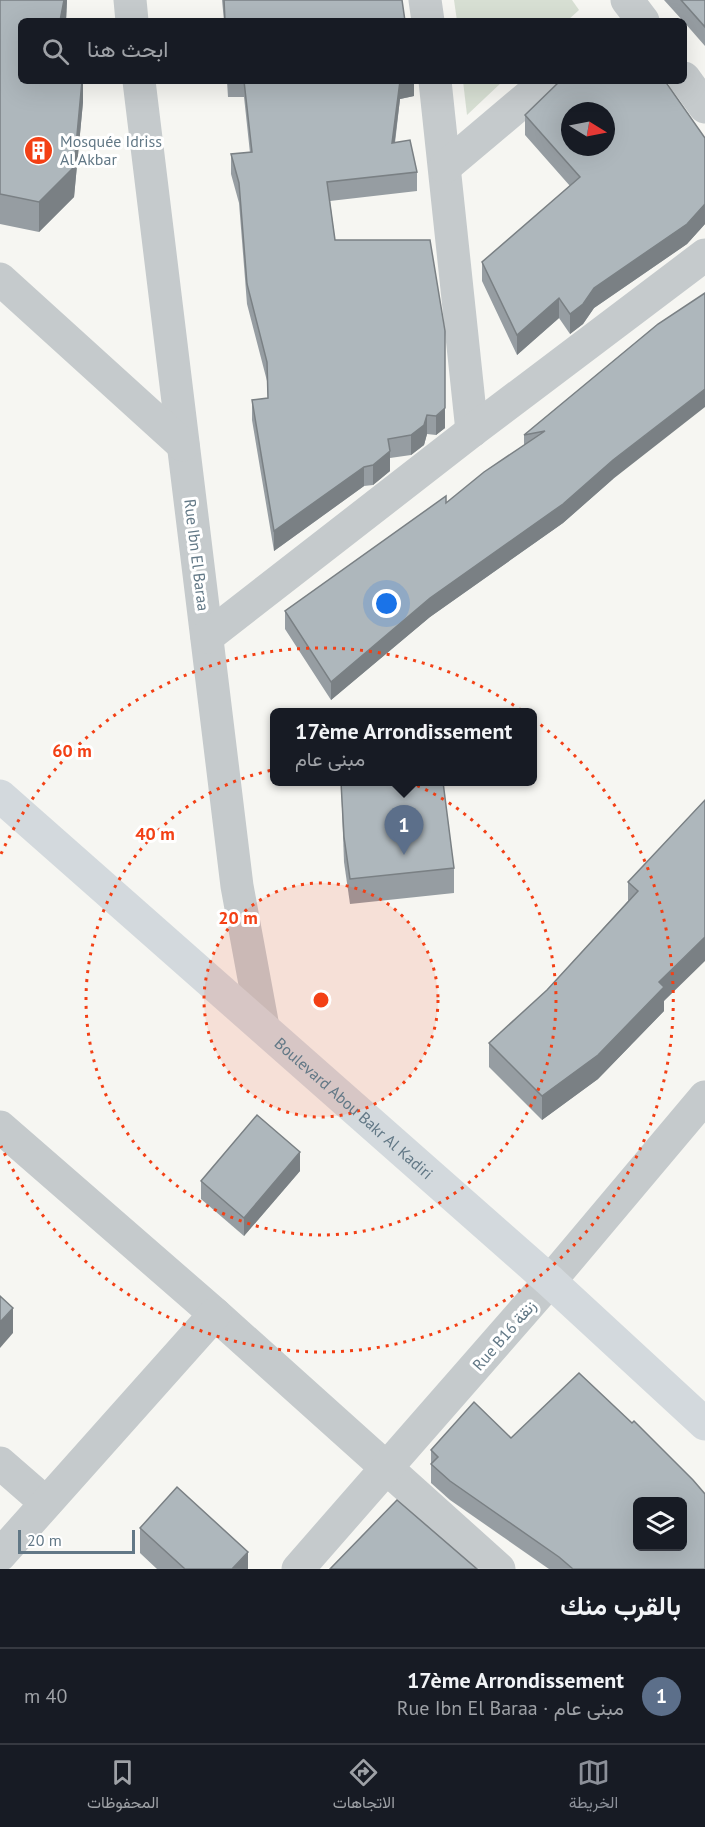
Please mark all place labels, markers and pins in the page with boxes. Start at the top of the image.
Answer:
place label: Mosquée Idriss Al Akbar [60,131,162,169]
building icon: Mosquée Idriss Al Akbar [23,134,55,166]
pin: 1 [384,806,424,855]
centre of rings [311,990,331,1010]

